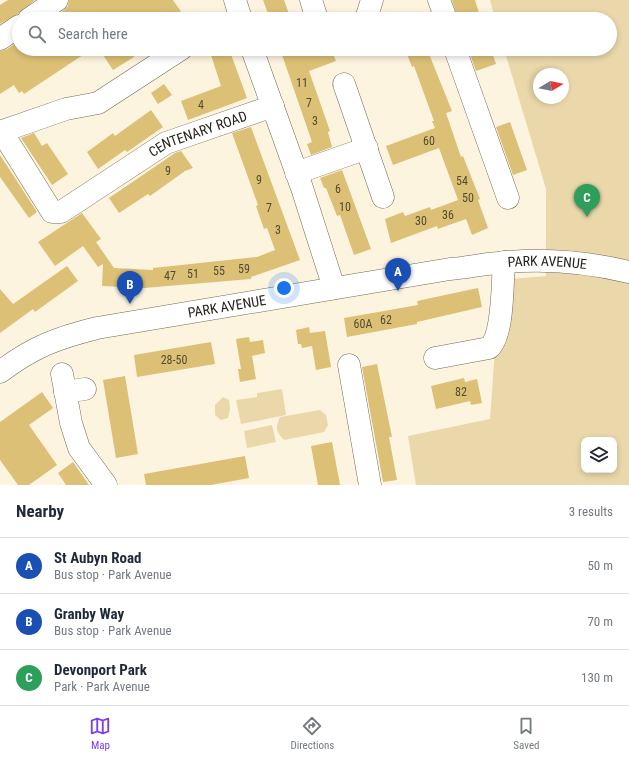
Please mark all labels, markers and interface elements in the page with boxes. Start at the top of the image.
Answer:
search box [12,12,617,56]
icon: search [26,23,48,45]
text: Search here [58,25,128,43]
north arrow [533,68,569,104]
house number: 11 [296,76,308,90]
house number: 7 [306,96,312,110]
house number: 4 [198,98,204,112]
street label: CENTENARY ROAD [146,108,249,160]
house number: 3 [312,114,318,128]
house number: 60 [423,134,435,148]
house number: 9 [165,164,171,178]
house number: 9 [256,173,262,187]
house number: 54 [456,174,468,188]
house number: 6 [335,182,341,196]
pin: C [574,184,600,217]
house number: 50 [462,191,474,205]
house number: 10 [339,200,351,214]
house number: 7 [266,201,272,215]
house number: 36 [442,208,454,222]
house number: 30 [415,214,427,228]
house number: 3 [275,223,281,237]
street label: PARK AVENUE [507,253,588,272]
pin: A [385,258,411,291]
house number: 59 [238,262,250,276]
house number: 55 [213,264,225,278]
house number: 51 [187,267,199,281]
house number: 47 [164,269,176,283]
pin: B [117,271,143,304]
your location [274,278,294,298]
street label: PARK AVENUE [186,292,267,321]
house number: 62 [380,313,392,327]
house number: 60A [354,317,372,331]
house number: 28-50 [161,353,187,367]
house number: 82 [455,385,467,399]
map controls [581,437,617,473]
button: layers [581,437,617,473]
text: Nearby [16,501,64,521]
text: 3 results [569,504,613,519]
text: St Aubyn Road [54,549,142,567]
text: A [25,558,33,573]
text: 50 m [587,558,613,573]
text: Bus stop · Park Avenue [54,567,172,582]
text: Granby Way [54,605,124,623]
text: B [25,614,33,629]
text: 70 m [587,614,613,629]
text: Bus stop · Park Avenue [54,623,172,638]
text: Devonport Park [54,661,147,679]
text: C [25,670,33,685]
text: 130 m [581,670,613,685]
text: Park · Park Avenue [54,679,150,694]
tab: Map [89,715,111,752]
tab: Directions [290,715,334,752]
tab: Saved [513,715,540,752]

